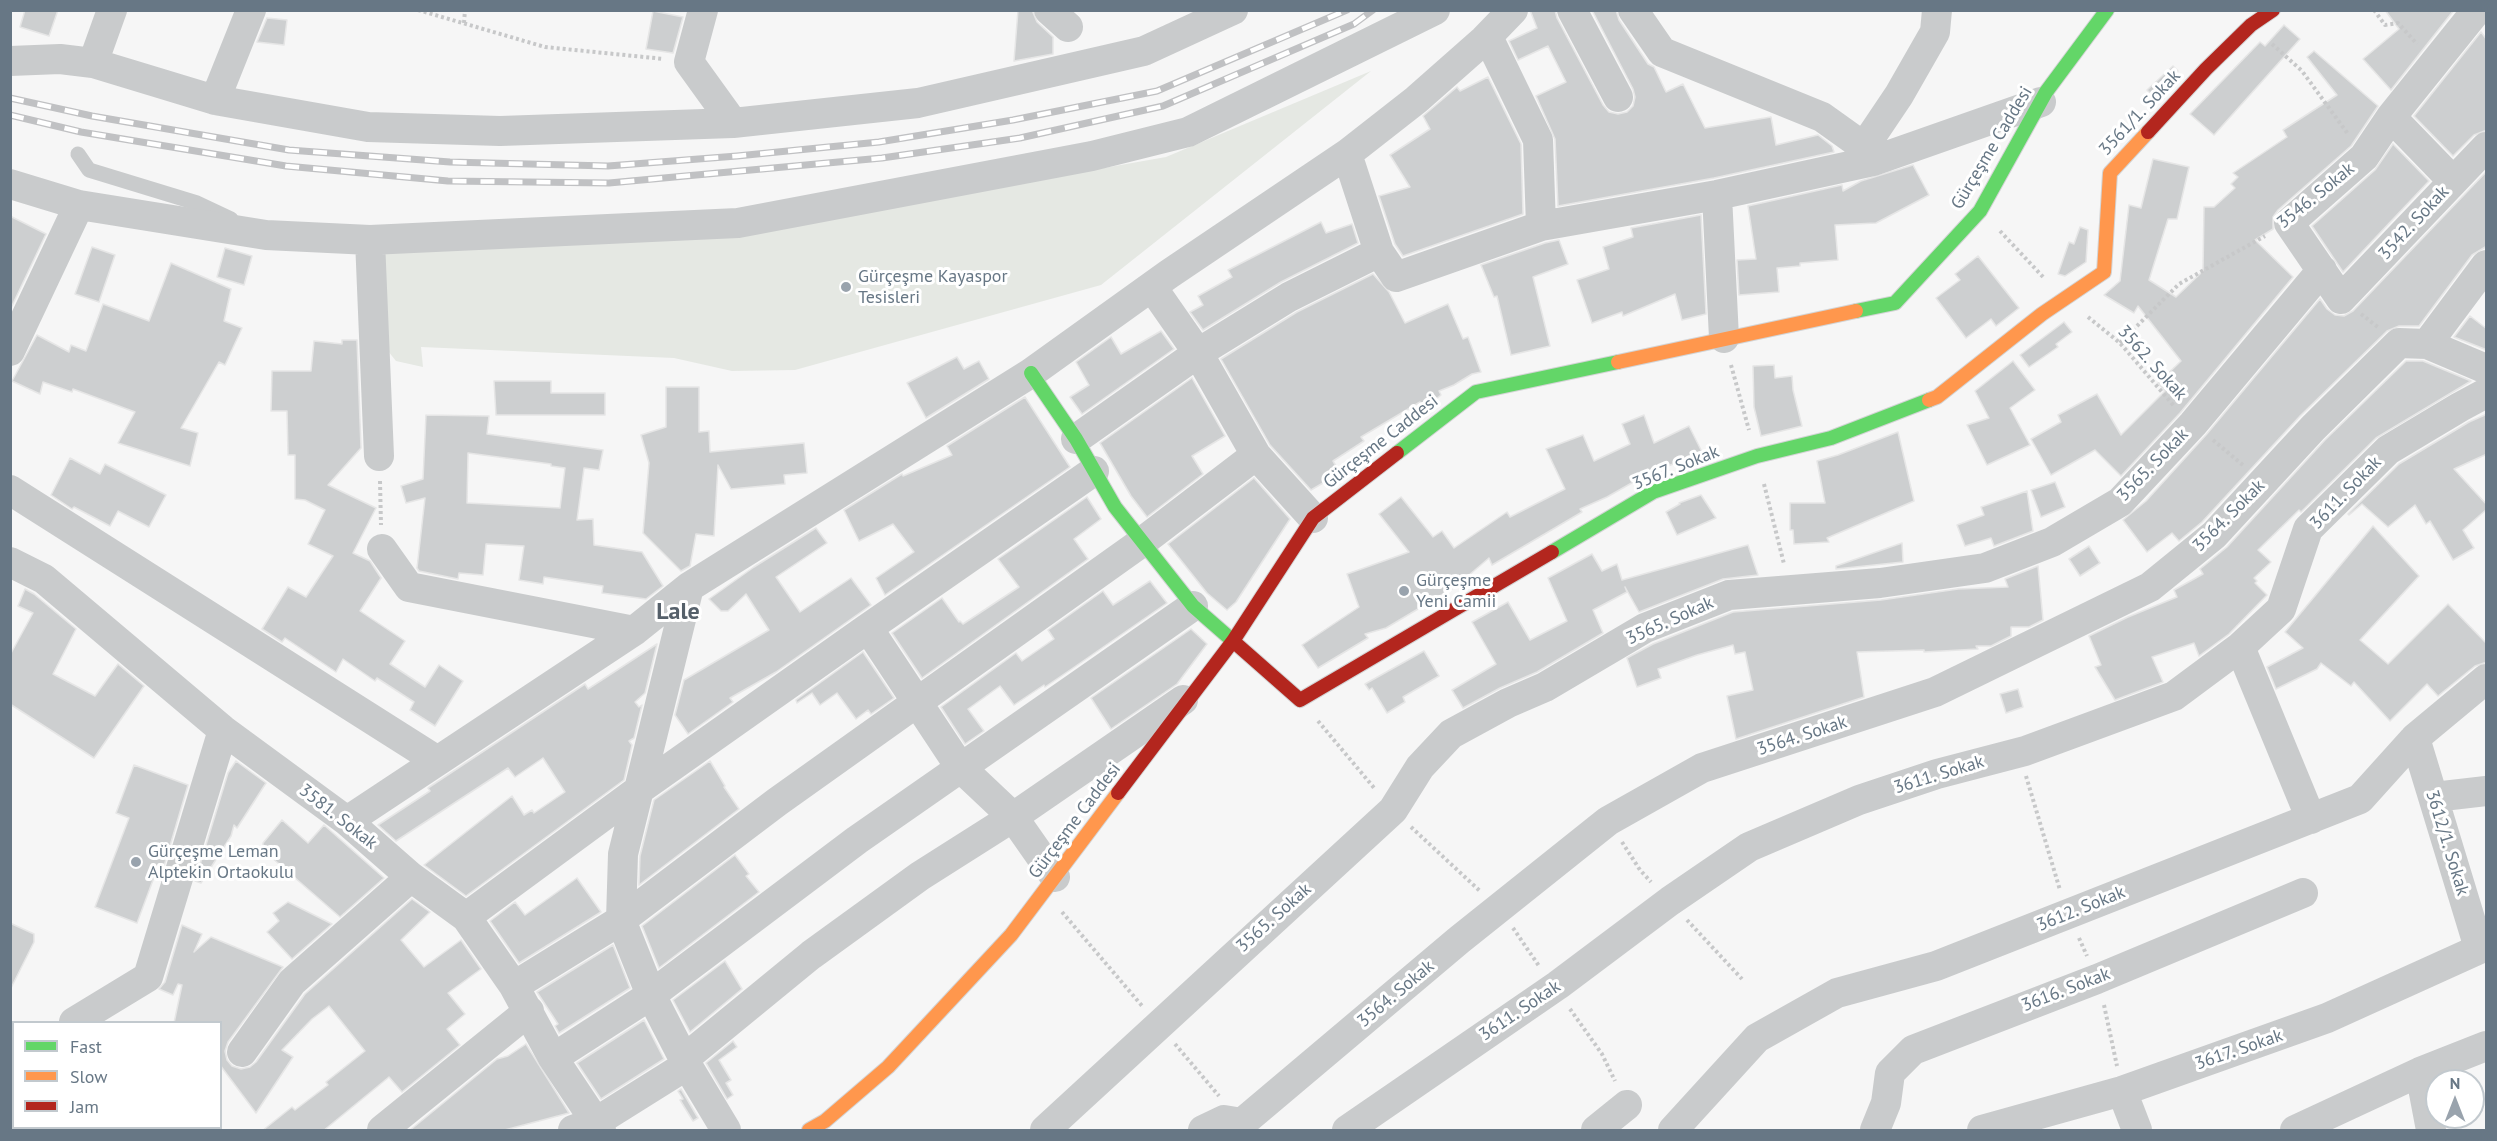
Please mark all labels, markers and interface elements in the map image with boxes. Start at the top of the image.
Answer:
street label: 3561/1. Sokak [2095,66,2185,160]
street label: Gürçeşme Caddesi [1947,83,2037,213]
street label: 3546. Sokak [2273,158,2359,234]
street label: 3542. Sokak [2374,182,2454,264]
place label: Gürçeşme Kayaspor Tesisleri [858,266,1008,308]
marker: Gürçeşme Kayaspor Tesisleri [839,280,853,294]
street label: 3562. Sokak [2113,321,2191,405]
street label: Gürçeşme Caddesi [1319,391,1443,493]
street label: 3565. Sokak [2113,424,2193,506]
street label: 3567. Sokak [1630,441,1722,495]
street label: 3611. Sokak [2306,452,2386,534]
street label: 3564. Sokak [2188,475,2270,557]
place label: Gürçeşme Yeni Camii [1416,570,1496,612]
marker: Gürçeşme Yeni Camii [1397,584,1411,598]
street label: 3565. Sokak [1623,592,1717,650]
district label: Lale [656,598,700,626]
street label: 3564. Sokak [1754,711,1850,761]
street label: 3611. Sokak [1891,751,1987,799]
street label: Gürçeşme Caddesi [1024,759,1126,883]
street label: 3581. Sokak [295,780,381,854]
street label: 3612/1. Sokak [2421,788,2473,898]
place label: Gürçeşme Leman Alptekin Ortaokulu [148,841,294,884]
marker: Gürçeşme Leman Alptekin Ortaokulu [129,855,143,869]
street label: 3565. Sokak [1232,879,1316,957]
street label: 3612. Sokak [2034,882,2128,936]
street label: 3564. Sokak [1353,956,1439,1032]
street label: 3616. Sokak [2019,963,2113,1017]
street label: 3611. Sokak [1475,976,1565,1046]
legend [12,1021,222,1129]
street label: 3617. Sokak [2192,1025,2286,1075]
text: Fast [70,1035,102,1058]
text: Slow [70,1065,108,1088]
north arrow [2425,1069,2485,1129]
text: N [2450,1073,2460,1093]
text: Jam [70,1095,99,1118]

